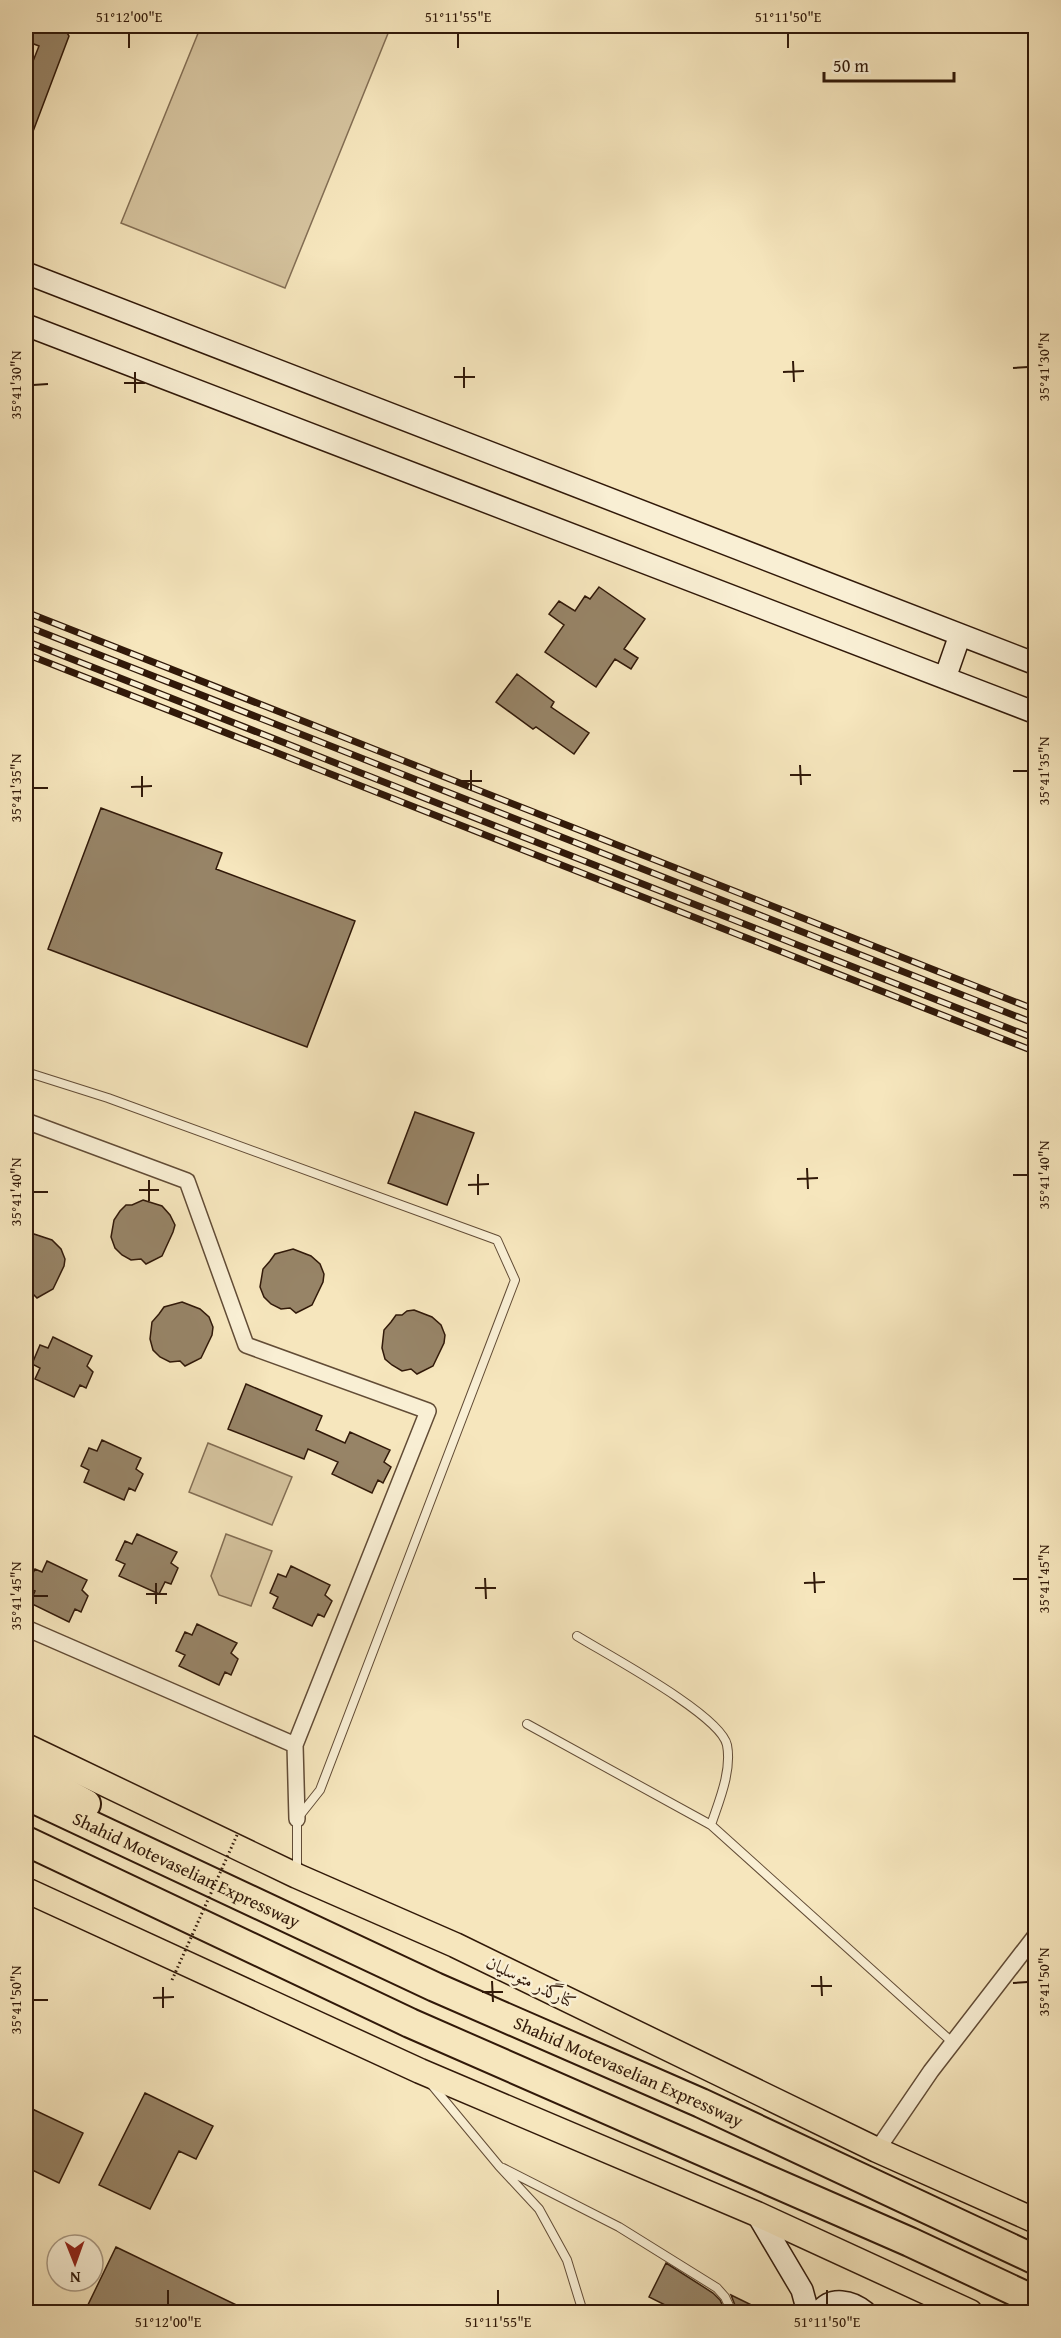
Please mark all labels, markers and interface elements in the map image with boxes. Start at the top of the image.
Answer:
text: 51°12'00"E [96,6,163,27]
text: 51°11'55"E [425,6,492,27]
text: 51°11'50"E [755,6,822,27]
scale bar [824,45,954,83]
text: 50 m [833,52,869,79]
text: 35°41'30"N [1033,332,1054,401]
text: 35°41'30"N [5,350,26,419]
text: 35°41'35"N [1033,736,1054,805]
text: 35°41'35"N [5,753,26,822]
text: 35°41'40"N [1033,1140,1054,1209]
text: 35°41'40"N [5,1157,26,1226]
text: 35°41'45"N [1033,1544,1054,1613]
text: 35°41'45"N [5,1561,26,1630]
street label: Shahid Motevaselian Expressway [68,1805,305,1935]
text: 35°41'50"N [1033,1947,1054,2016]
street label: کنارگذر متوسلیان [482,1948,581,2015]
text: 35°41'50"N [5,1965,26,2034]
street label: Shahid Motevaselian Expressway [510,2009,748,2134]
north arrow [45,2233,105,2293]
text: N [69,2266,81,2290]
text: 51°12'00"E [135,2311,202,2332]
text: 51°11'55"E [465,2311,532,2332]
text: 51°11'50"E [794,2311,861,2332]

